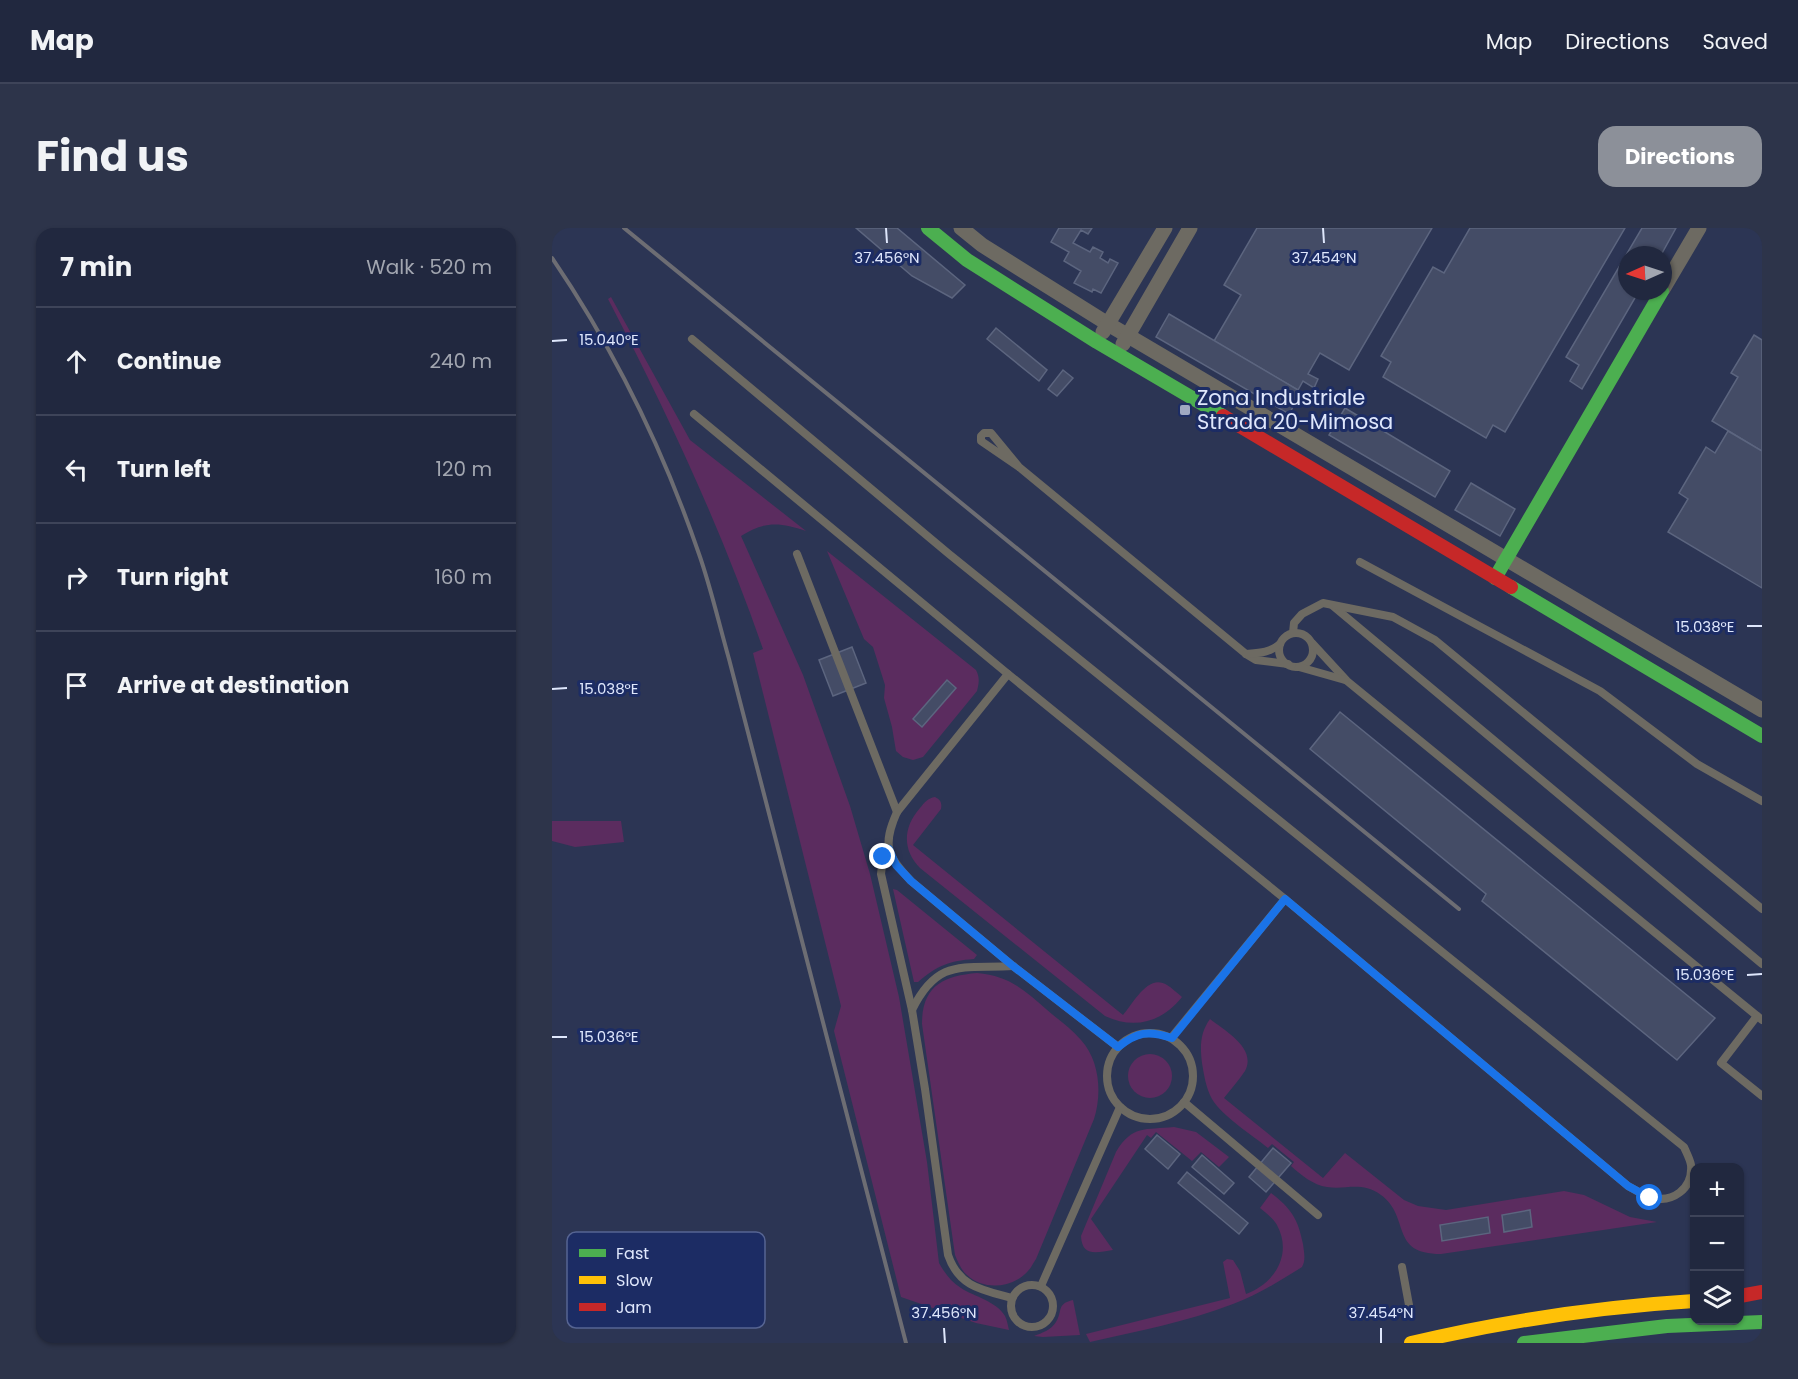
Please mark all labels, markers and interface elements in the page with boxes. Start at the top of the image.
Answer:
text: Map [30,21,94,60]
text: Map [1486,27,1532,56]
text: Directions [1565,27,1669,56]
text: Saved [1702,27,1768,56]
button: Directions [1598,126,1762,187]
text: Find us [36,127,189,186]
north arrow [1618,246,1672,300]
text: 37.456°N [854,247,920,268]
text: 37.454°N [1291,247,1357,268]
text: 7 min [60,249,132,285]
text: Walk · 520 m [366,253,492,281]
text: 15.040°E [579,329,639,350]
icon: ahead [60,345,93,378]
text: Continue [117,346,221,377]
text: 240 m [429,347,492,375]
place label: Zona Industriale Strada 20-Mimosa [1197,383,1393,436]
marker: Zona Industriale Strada 20-Mimosa [1178,403,1192,417]
icon: left [60,453,93,486]
text: Turn left [117,454,211,485]
text: 120 m [436,455,492,483]
icon: right [60,561,93,594]
text: Turn right [117,562,228,593]
text: 160 m [434,563,492,591]
text: 15.038°E [1676,616,1734,637]
icon: arrive [60,669,93,702]
text: Arrive at destination [117,670,349,701]
text: 15.038°E [580,678,638,699]
route end [869,843,895,869]
text: 15.036°E [1676,964,1735,985]
text: 15.036°E [580,1026,639,1047]
map controls [1690,1163,1744,1325]
button: + [1690,1163,1744,1217]
route start [1636,1184,1662,1210]
button: − [1690,1217,1744,1271]
legend [567,1232,765,1328]
text: Fast [616,1242,649,1265]
text: Slow [616,1269,653,1292]
button: layers [1690,1271,1744,1325]
text: Jam [616,1296,652,1319]
text: 37.456°N [911,1302,977,1323]
text: 37.454°N [1348,1302,1414,1323]

